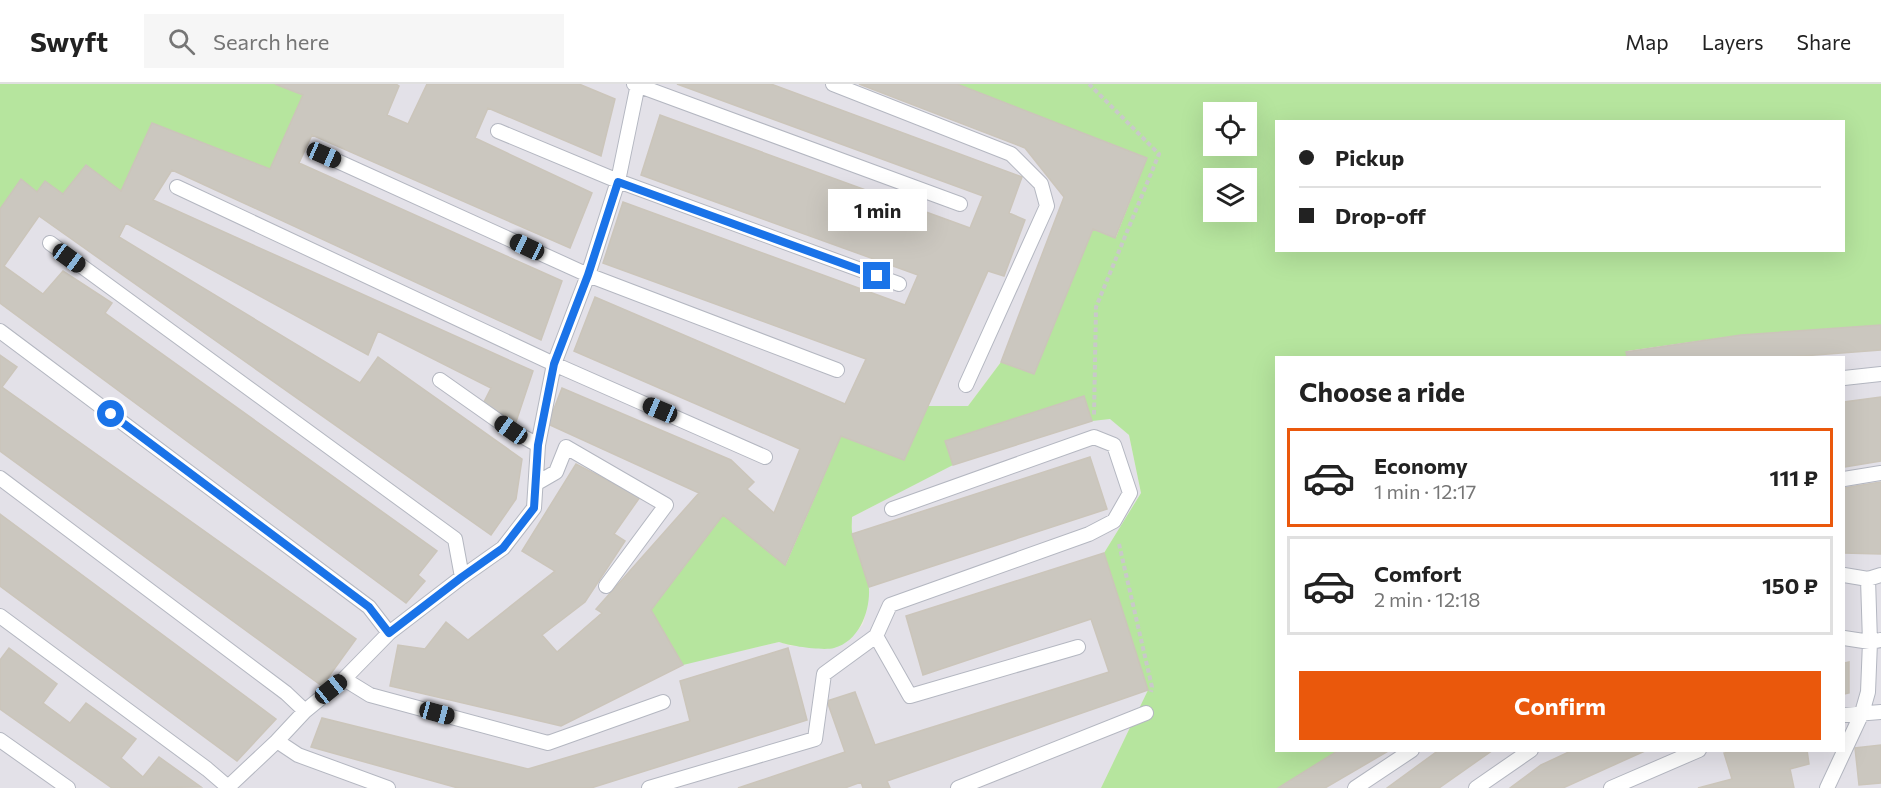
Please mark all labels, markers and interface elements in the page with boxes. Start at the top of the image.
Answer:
search box [144,14,564,68]
text: Swyft [30,24,108,58]
icon: search [165,25,198,58]
text: Search here [213,28,329,55]
text: Map [1625,29,1669,54]
text: Layers [1702,29,1764,54]
text: Share [1797,29,1851,54]
map controls [1203,102,1257,222]
button: locate [1203,102,1257,156]
car [304,139,344,171]
text: Pickup [1335,144,1404,171]
button: layers [1203,168,1257,222]
callout: 1 min [828,189,926,231]
text: 1 min [854,198,901,222]
text: Drop-off [1335,202,1426,229]
car [507,231,547,263]
car [49,240,89,276]
route end [863,262,890,289]
text: Choose a ride [1299,375,1465,408]
car [640,395,680,425]
route start [97,400,124,427]
car [491,412,531,448]
icon: car [1302,451,1356,505]
text: Economy [1374,452,1468,479]
text: 111 ₽ [1769,464,1818,491]
text: 1 min · 12:17 [1374,479,1476,503]
icon: car [1302,559,1356,613]
text: Comfort [1374,560,1462,587]
text: 150 ₽ [1762,572,1818,599]
text: 2 min · 12:18 [1374,587,1480,611]
car [311,671,351,707]
button: Confirm [1299,671,1821,740]
car [417,700,457,726]

